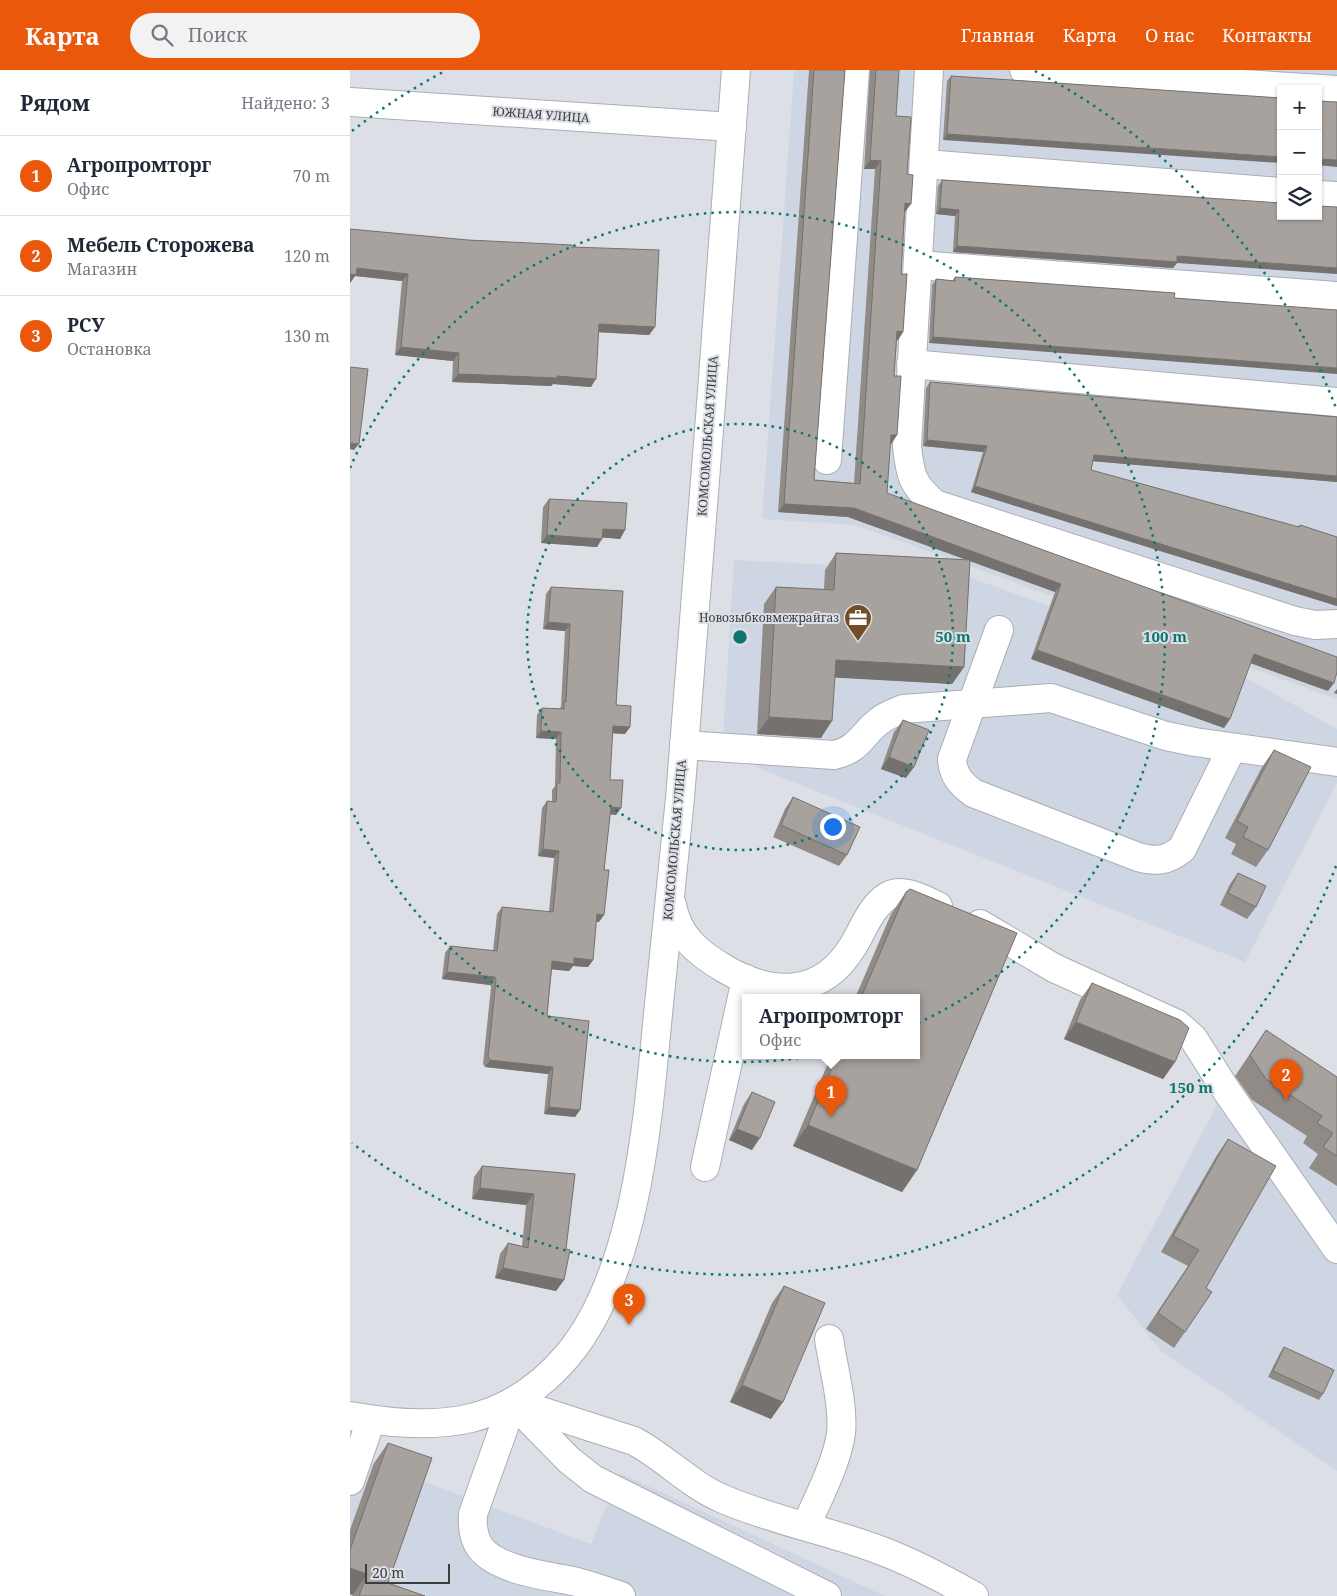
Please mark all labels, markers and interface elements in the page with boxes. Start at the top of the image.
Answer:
search box [130,13,480,58]
text: Карта [25,19,100,52]
icon: search [148,21,176,49]
text: Поиск [188,22,247,48]
text: Главная [961,23,1035,47]
text: Карта [1063,23,1117,47]
text: О нас [1145,23,1194,47]
text: Контакты [1222,23,1312,47]
map controls [1277,85,1322,220]
button: + [1277,85,1322,130]
text: Рядом [20,89,90,117]
text: Найдено: 3 [241,92,330,114]
street label: ЮЖНАЯ УЛИЦА [492,103,591,126]
button: − [1277,130,1322,175]
text: Агропромторг [67,152,211,178]
text: 1 [31,165,41,187]
text: 70 m [293,165,330,187]
button: layers [1277,175,1322,220]
text: Офис [67,178,109,200]
text: Мебель Сторожева [67,232,255,258]
text: 2 [31,245,41,267]
text: 120 m [284,245,330,267]
text: Магазин [67,258,137,280]
text: РСУ [67,312,105,338]
text: 3 [31,325,41,347]
text: 130 m [284,325,330,347]
text: Остановка [67,338,152,360]
street label: КОМСОМОЛЬСКАЯ УЛИЦА [693,355,722,517]
office icon: Новозыбковмежрайгаз [843,603,873,642]
place label: Новозыбковмежрайгаз [699,609,839,626]
text: 50 m [935,626,971,646]
text: 100 m [1143,626,1187,646]
centre of rings [731,628,749,646]
street label: КОМСОМОЛЬСКАЯ УЛИЦА [659,758,690,921]
your location [820,814,846,840]
popup [742,994,920,1059]
text: Агропромторг [759,1003,903,1029]
text: Офис [759,1029,801,1051]
pin: 2 [1270,1059,1302,1100]
pin: 1 [815,1076,847,1117]
text: 150 m [1169,1077,1213,1097]
pin: 3 [613,1284,645,1325]
scale bar [365,1561,450,1584]
text: 20 m [372,1563,405,1582]

